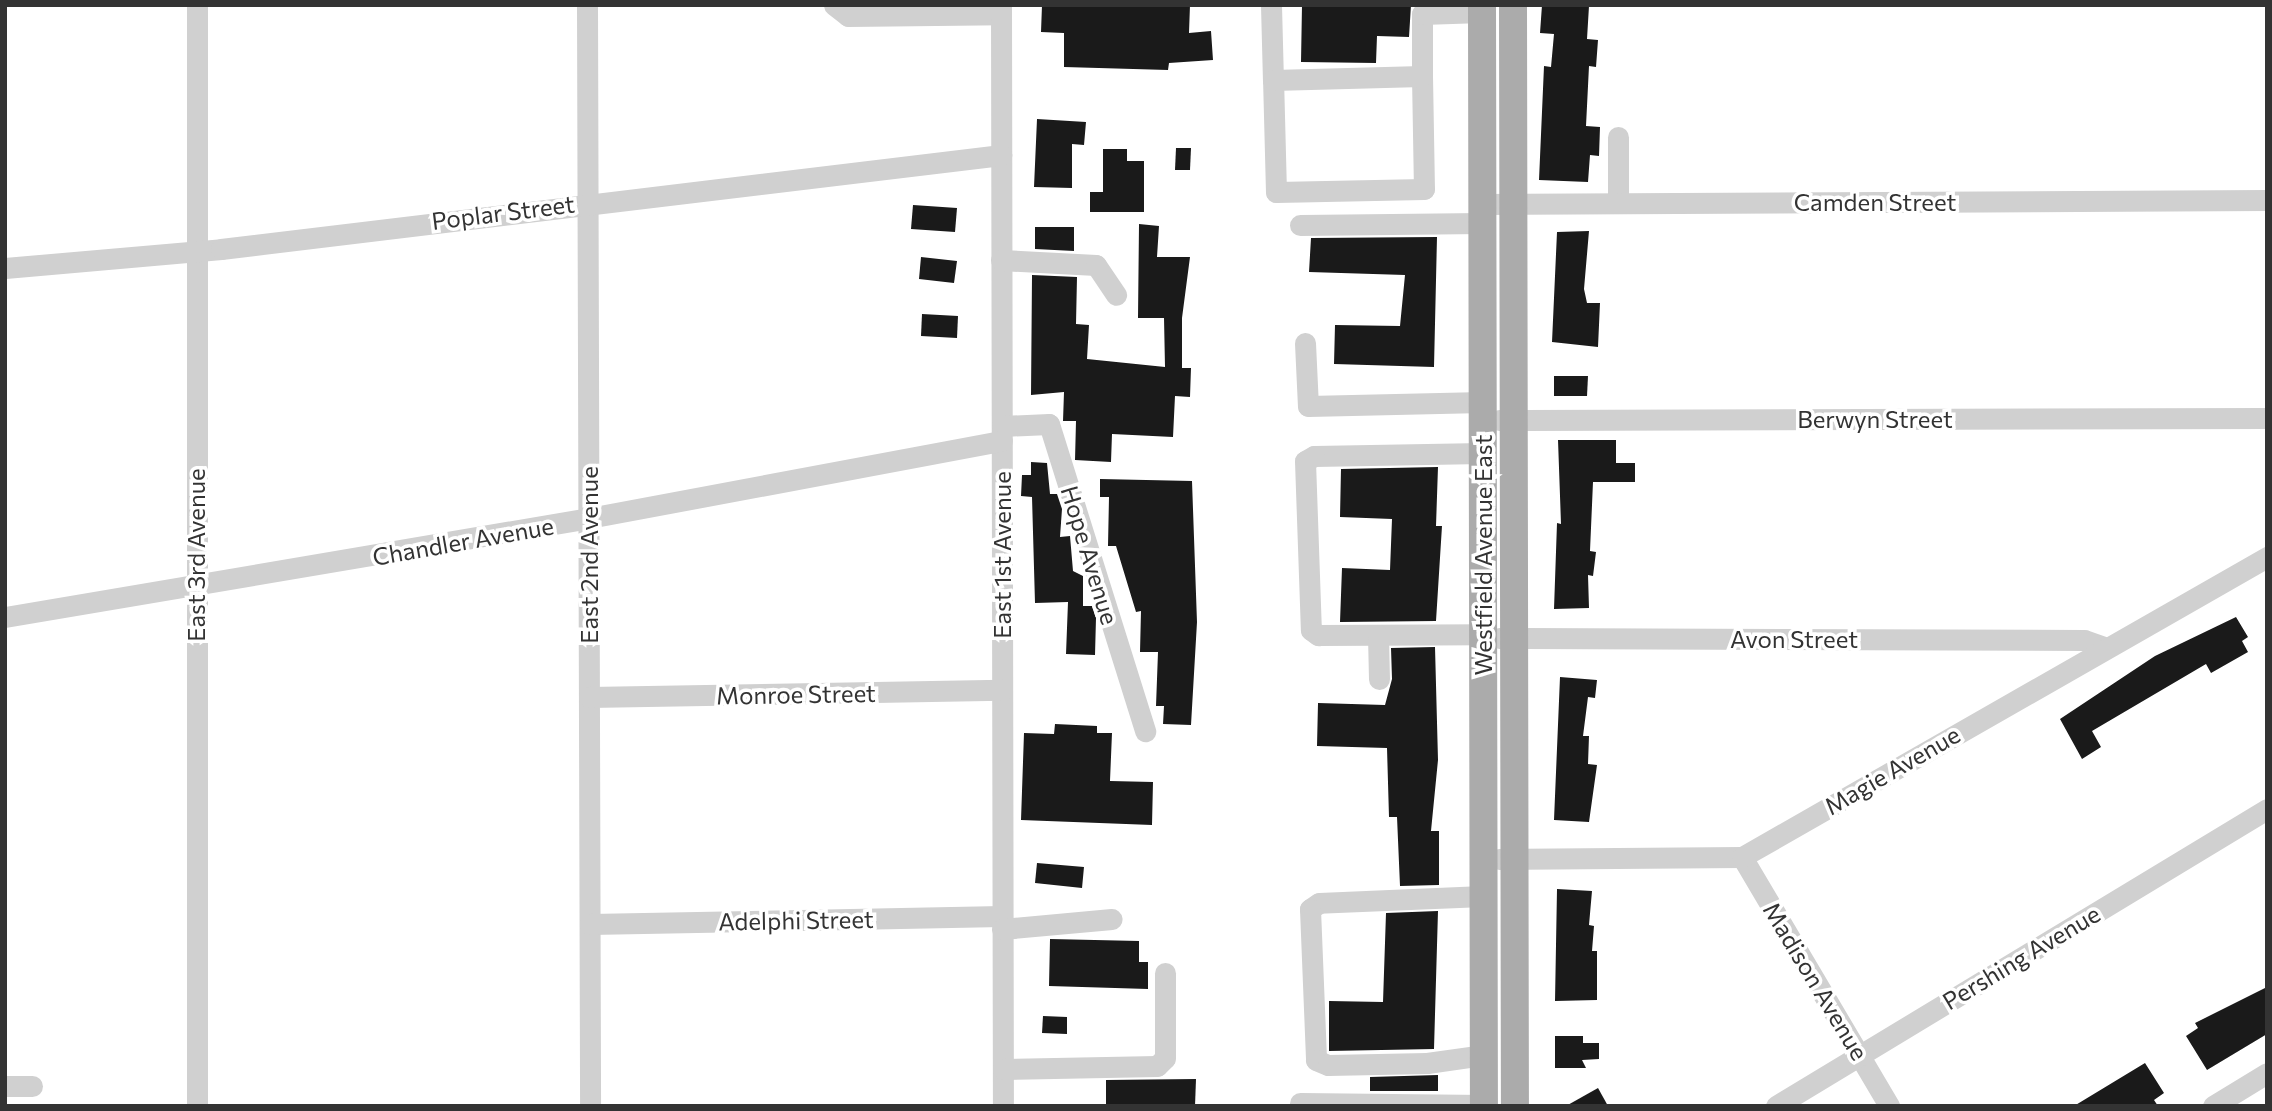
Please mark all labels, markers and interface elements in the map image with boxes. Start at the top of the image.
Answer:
street label: Camden Street [1794,188,1956,216]
street label: Poplar Street [430,189,576,235]
street label: Berwyn Street [1797,405,1953,433]
street label: Westfield Avenue East [1469,434,1497,676]
street label: East 2nd Avenue [575,466,603,644]
street label: East 3rd Avenue [182,468,210,642]
street label: East 1st Avenue [988,471,1016,639]
street label: Hope Avenue [1055,482,1125,628]
street label: Chandler Avenue [370,511,556,571]
street label: Avon Street [1730,625,1858,653]
street label: Monroe Street [716,678,876,710]
street label: Magie Avenue [1819,720,1965,820]
street label: Madison Avenue [1758,897,1874,1065]
street label: Pershing Avenue [1937,899,2105,1015]
street label: Adelphi Street [718,904,874,936]

